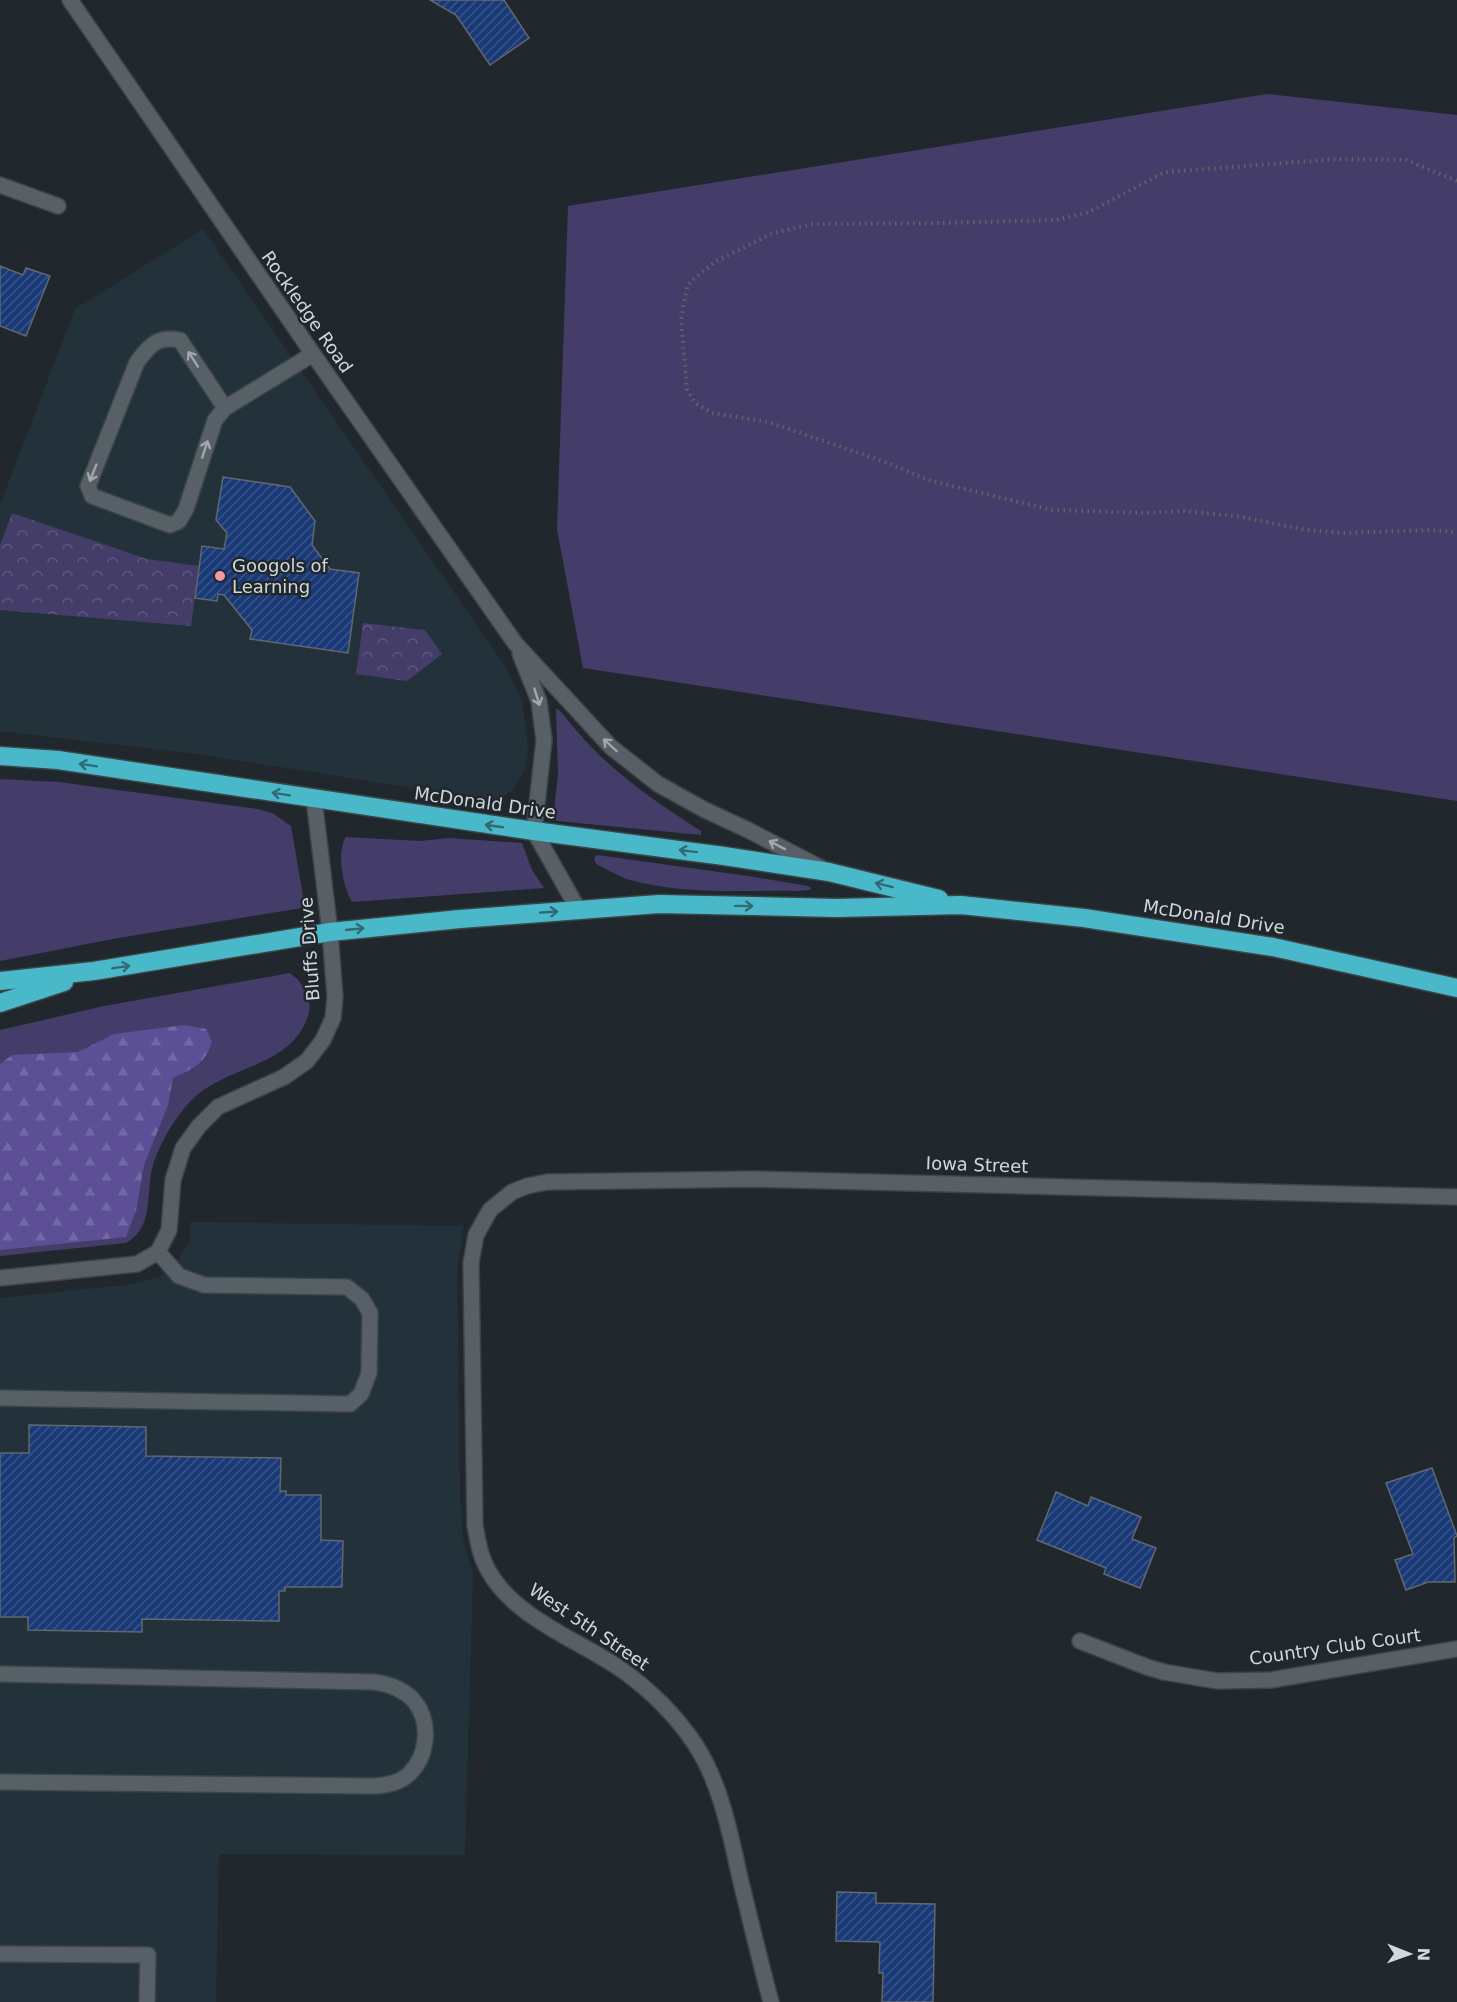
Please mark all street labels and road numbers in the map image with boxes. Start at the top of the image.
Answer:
street label: Rockledge Road [258,247,357,377]
street label: McDonald Drive [413,782,557,823]
street label: McDonald Drive [1142,895,1286,938]
street label: Bluffs Drive [295,896,324,1002]
street label: Iowa Street [925,1152,1029,1177]
street label: West 5th Street [525,1579,653,1675]
street label: Country Club Court [1248,1624,1422,1669]

